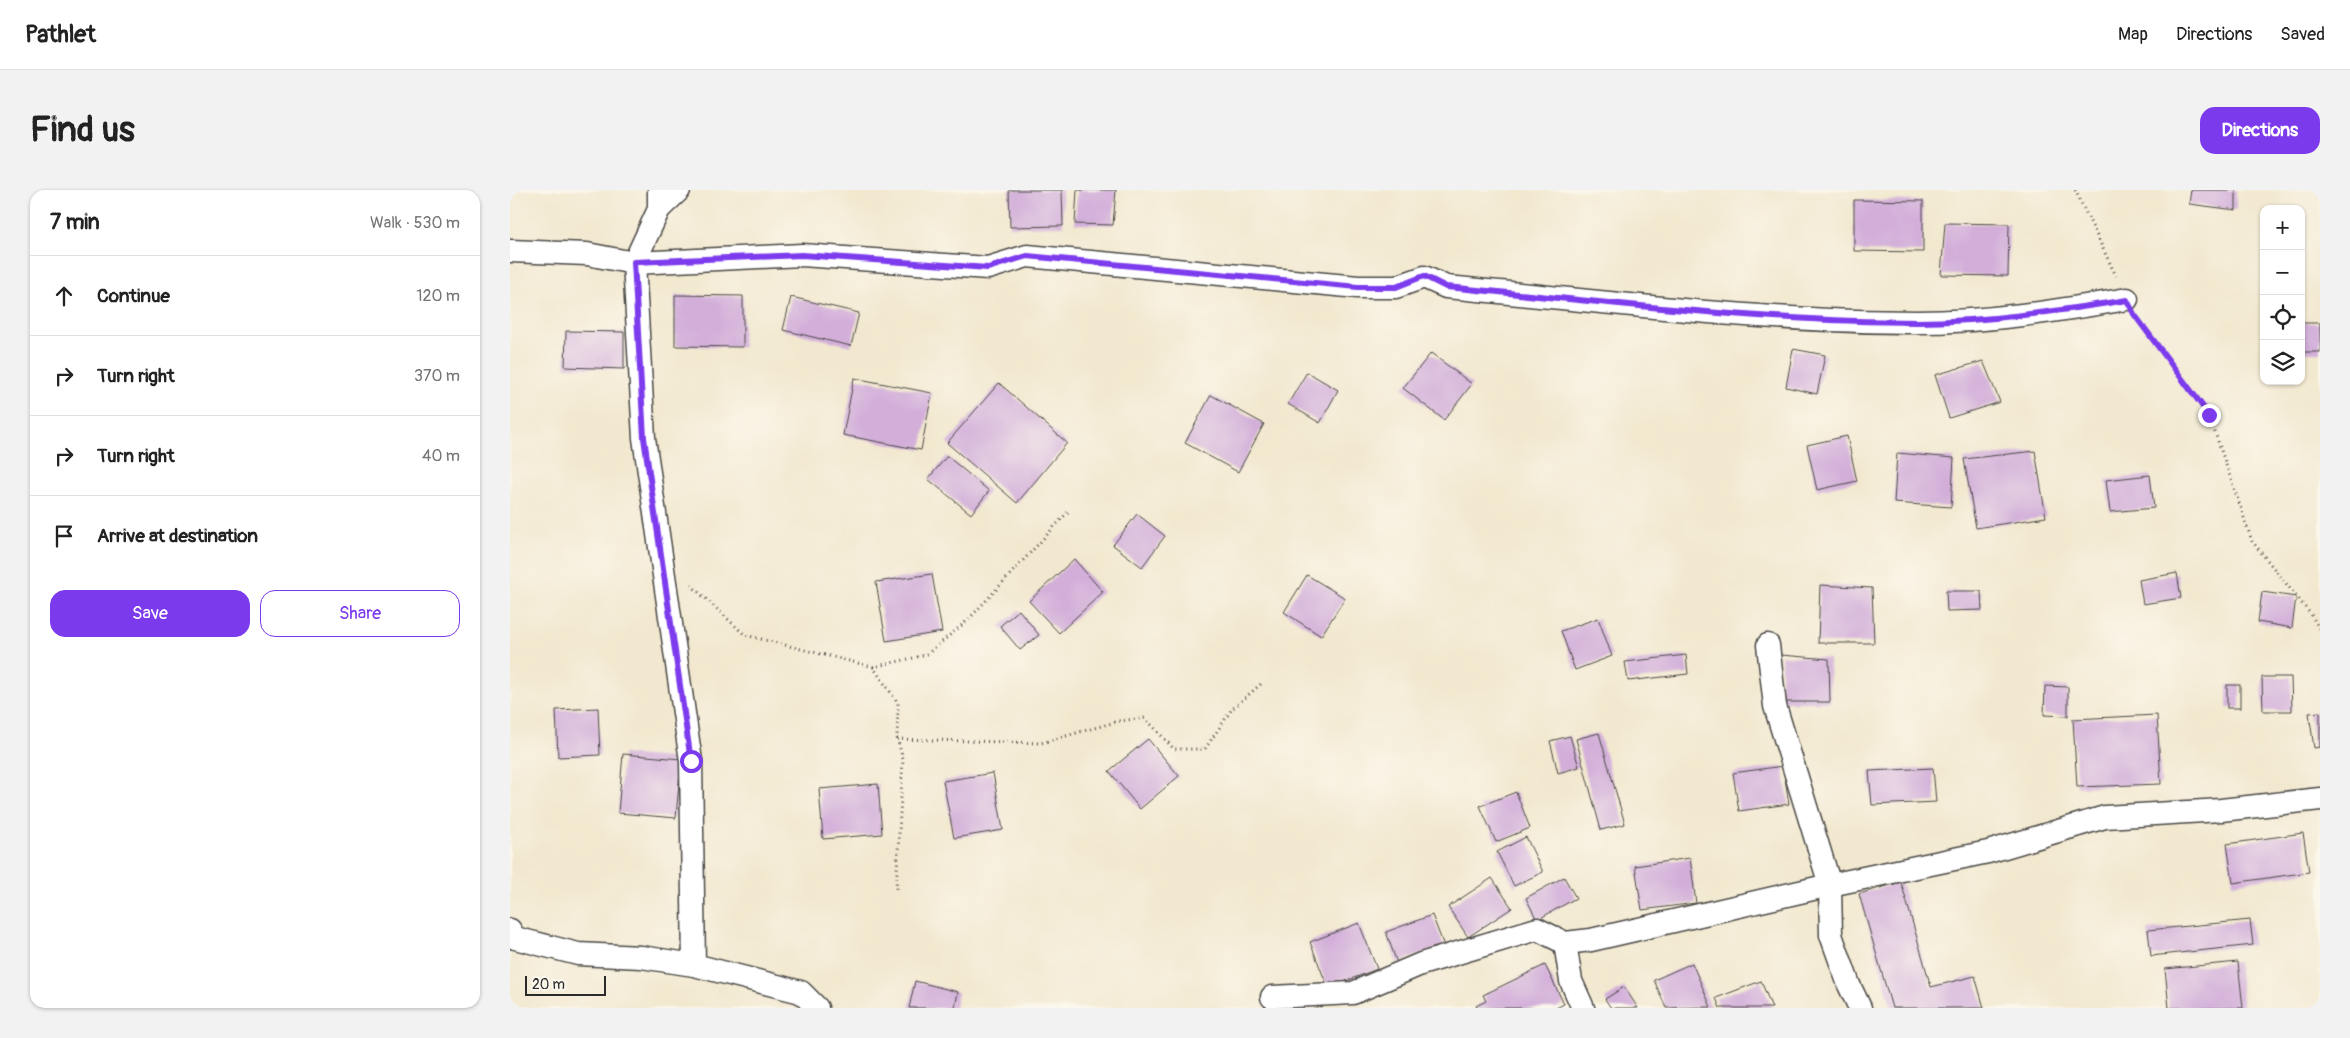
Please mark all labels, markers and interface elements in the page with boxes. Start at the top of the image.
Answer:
text: Pathlet [25,20,96,49]
text: Map [2118,23,2148,46]
text: Directions [2176,23,2252,46]
text: Saved [2280,23,2325,46]
button: Directions [2200,107,2320,154]
text: Find us [30,108,135,152]
map controls [2260,205,2305,385]
button: + [2260,205,2305,250]
text: 7 min [50,209,100,236]
text: Walk · 530 m [370,213,460,233]
button: − [2260,250,2305,295]
icon: ahead [50,282,78,310]
text: Continue [97,284,170,308]
text: 120 m [416,286,460,306]
button: locate [2260,295,2305,340]
button: layers [2260,340,2305,385]
icon: right [50,362,78,390]
text: Turn right [97,364,175,388]
text: 370 m [414,366,460,386]
route end [2198,404,2221,427]
icon: right [50,442,78,470]
text: Turn right [97,444,175,468]
text: 40 m [422,446,460,466]
icon: arrive [50,522,78,550]
text: Arrive at destination [97,524,258,548]
button: Save [50,590,250,637]
button: Share [260,590,460,637]
route start [680,750,703,773]
scale bar [525,973,606,996]
text: 20 m [532,976,565,993]

